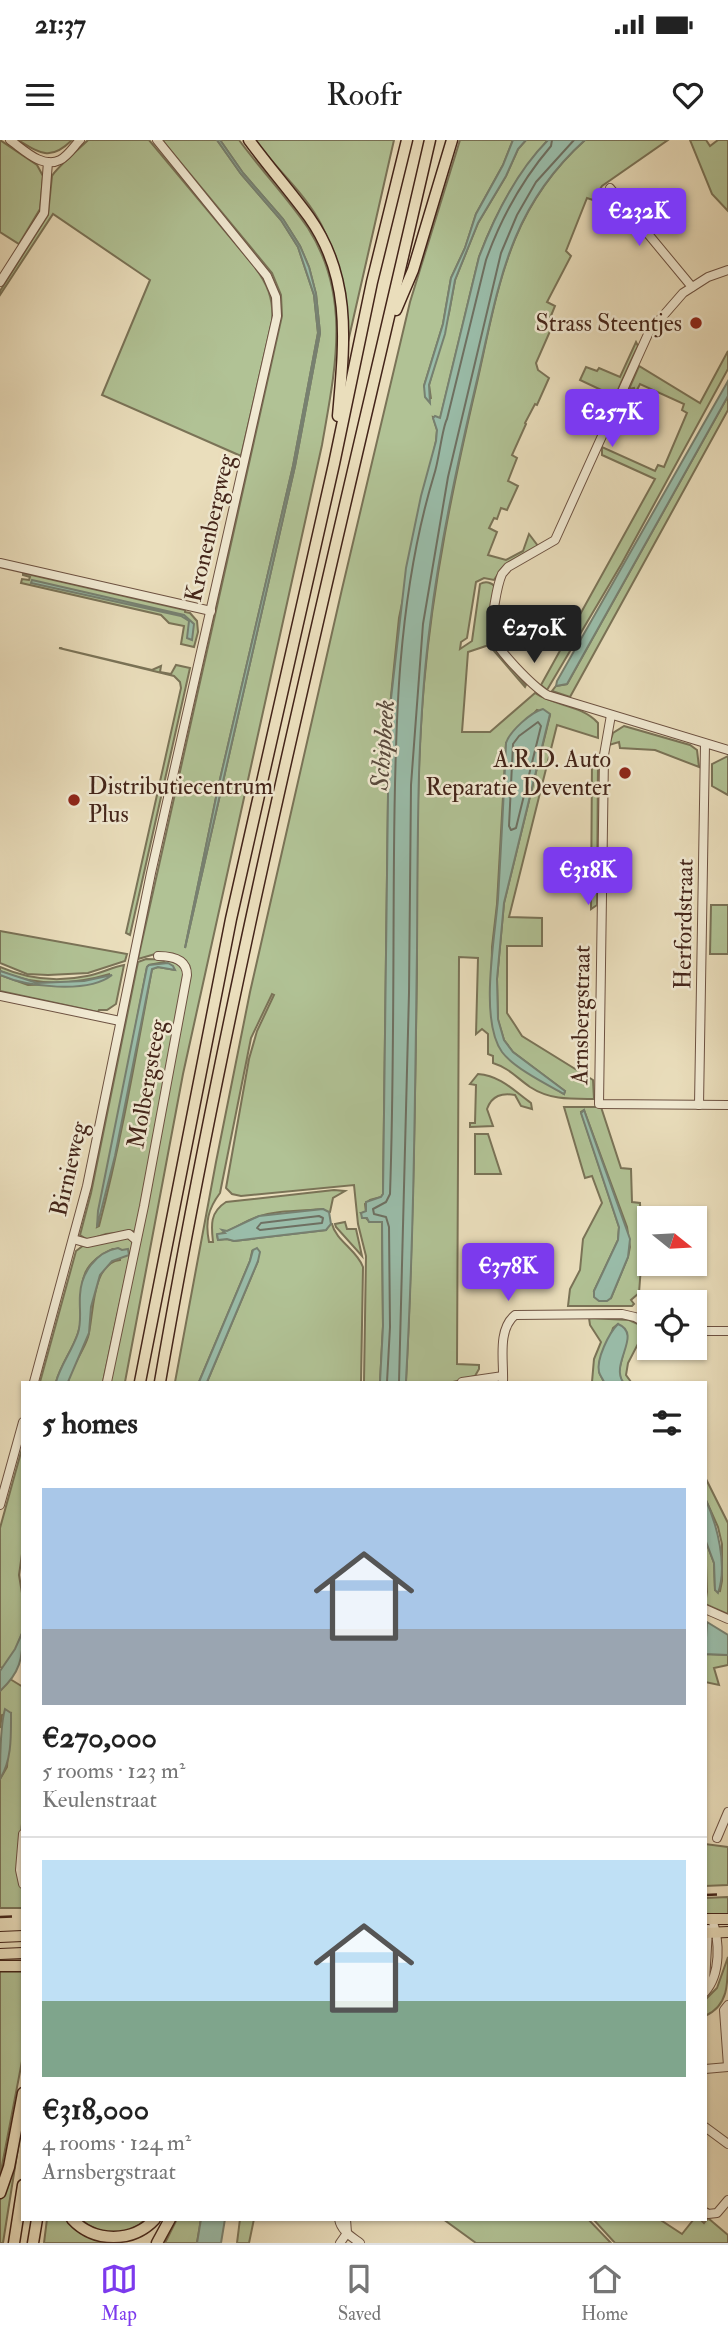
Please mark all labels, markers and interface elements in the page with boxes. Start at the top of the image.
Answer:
text: 21:37 [35,9,86,41]
text: Roofr [326,75,402,115]
icon: menu [21,76,59,114]
icon: heart [669,76,707,114]
pin: €232K [590,188,688,248]
text: €232K [608,196,670,225]
place label: Strass Steentjes [536,308,682,339]
marker: Strass Steentjes [688,315,704,331]
pin: €257K [563,390,661,449]
text: €257K [581,397,643,426]
street label: Kronenbergweg [178,450,242,605]
pin: €270K [485,606,583,665]
text: €270K [502,613,566,642]
water label: Schipbeek [364,699,402,792]
place label: A.R.D. Auto Reparatie Deventer [425,744,611,803]
marker: A.R.D. Auto Reparatie Deventer [617,765,633,781]
place label: Distributiecentrum Plus [88,771,273,830]
marker: Distributiecentrum Plus [66,792,82,808]
pin: €318K [539,848,637,907]
text: €318K [559,855,617,884]
street label: Herfordstraat [667,858,701,990]
street label: Arnsbergstraat [564,945,598,1086]
street label: Molbergsteeg [120,1016,174,1151]
street label: Birnieweg [43,1118,95,1219]
north arrow [637,1206,707,1276]
map controls [637,1206,707,1360]
pin: €378K [459,1244,557,1303]
text: €378K [478,1251,538,1280]
button: locate [637,1290,707,1360]
icon: filters [648,1404,686,1442]
text: 5 homes [42,1405,138,1442]
icon: home [301,1533,427,1659]
text: €270,000 [42,1719,157,1756]
text: 5 rooms · 123 m² [42,1756,185,1785]
text: Keulenstraat [42,1785,157,1814]
icon: home [301,1905,427,2031]
text: €318,000 [42,2091,149,2128]
text: 4 rooms · 124 m² [42,2128,191,2157]
text: Arnsbergstraat [42,2157,176,2186]
tab: Map [100,2260,138,2326]
tab: Saved [338,2260,381,2326]
tab: Home [581,2260,628,2326]

